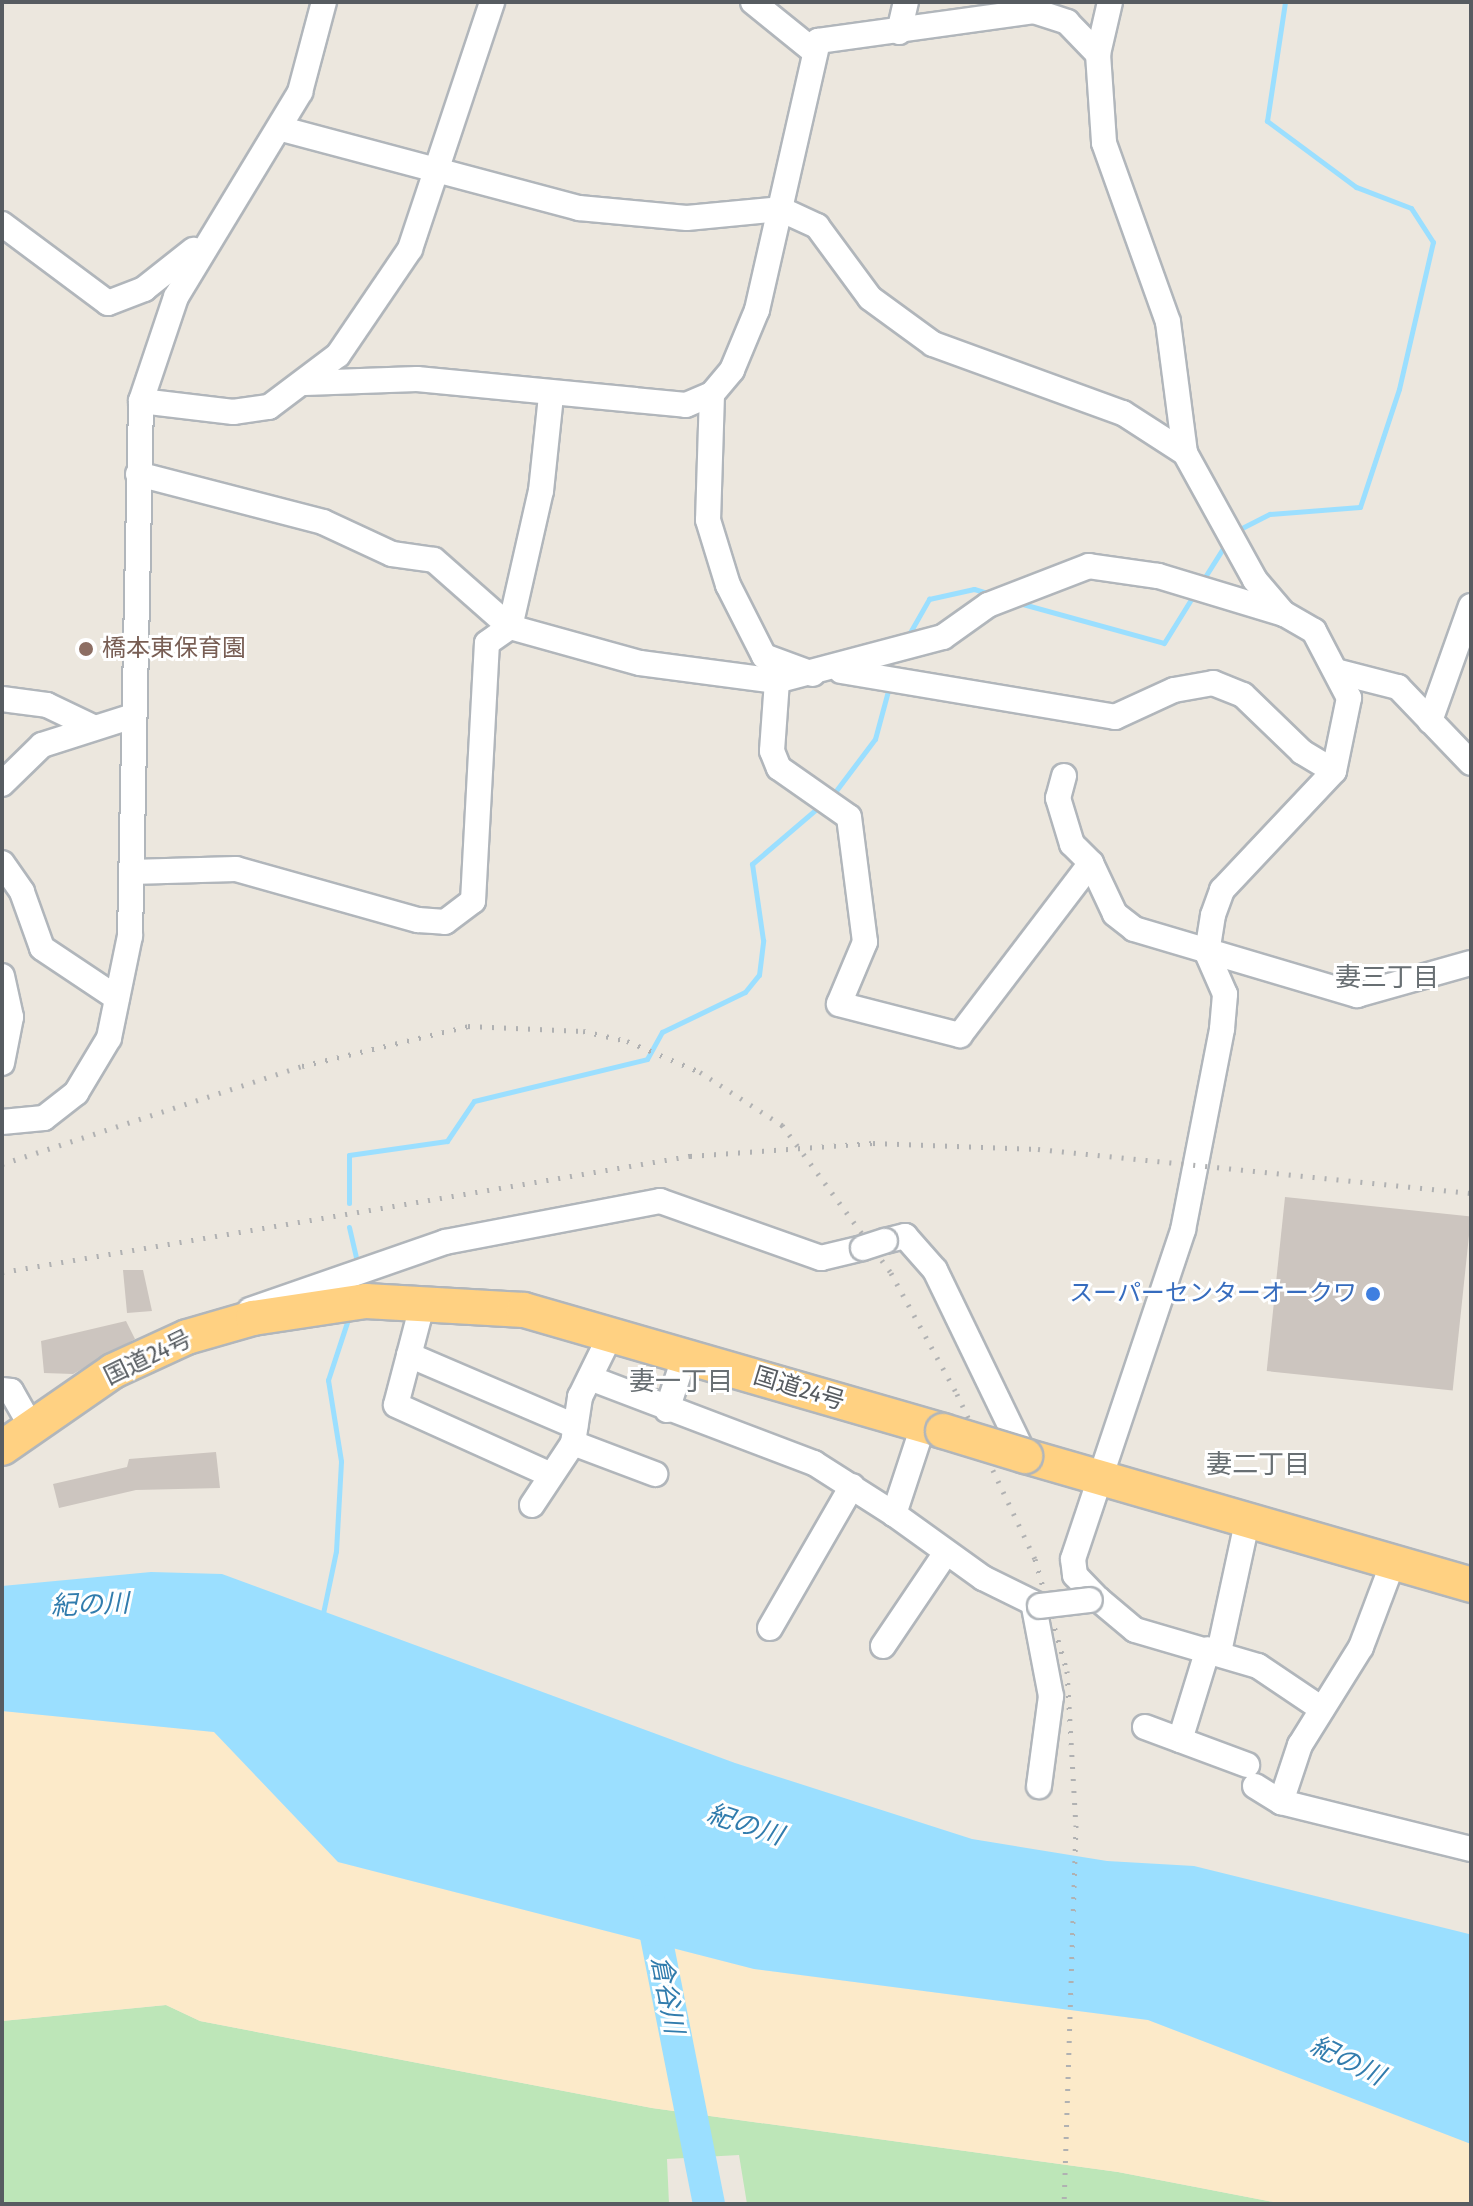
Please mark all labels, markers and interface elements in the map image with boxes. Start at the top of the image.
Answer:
place label: 橋本東保育園 [102,635,246,663]
marker: 橋本東保育園 [77,640,95,658]
district label: 妻三丁目 [1335,962,1439,994]
place label: スーパーセンターオークワ [1069,1280,1357,1308]
marker: スーパーセンターオークワ [1364,1285,1382,1303]
street label: 国道24号 [100,1325,196,1391]
street label: 国道24号 [750,1362,848,1416]
district label: 妻一丁目 [629,1366,733,1398]
district label: 妻二丁目 [1206,1449,1310,1481]
water label: 紀の川 [50,1588,130,1622]
water label: 紀の川 [703,1798,787,1852]
water label: 倉谷川 [644,1954,690,2036]
water label: 紀の川 [1305,2030,1389,2092]

